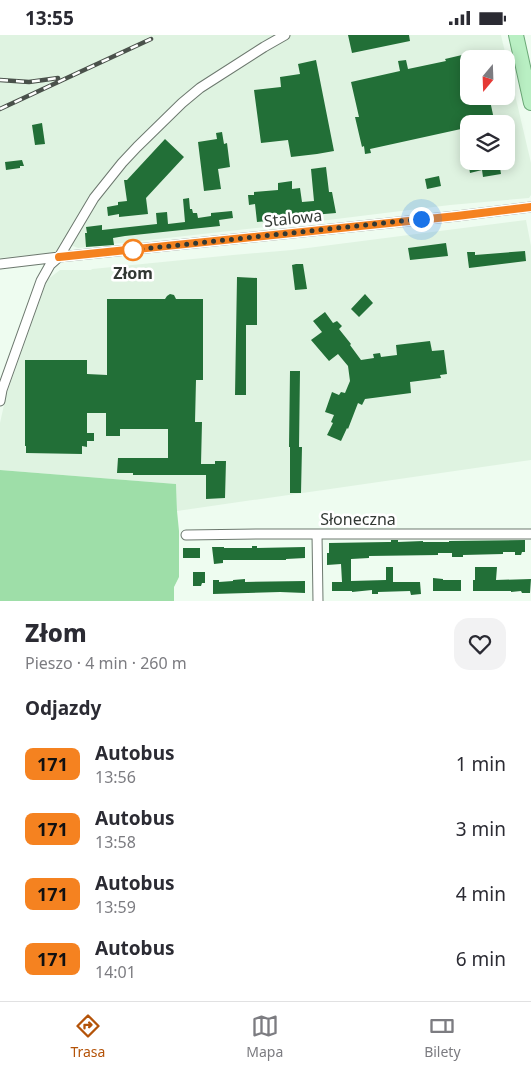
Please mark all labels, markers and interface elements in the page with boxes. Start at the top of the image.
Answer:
text: 13:55 [25,5,74,31]
north arrow [460,50,515,105]
map controls [460,50,515,170]
button: layers [460,115,515,170]
street label: Stalowa [263,204,323,232]
your location [409,207,434,232]
marker: Złom [122,239,144,261]
place label: Złom [113,262,153,284]
street label: Słoneczna [320,508,396,530]
text: Złom [25,616,87,649]
button: heart [454,618,506,670]
text: Pieszo · 4 min · 260 m [25,652,187,674]
text: Odjazdy [25,695,101,721]
text: Autobus [95,740,175,766]
text: 1 min [456,751,506,777]
text: 171 [37,752,68,776]
text: 13:56 [95,766,136,788]
text: Autobus [95,805,175,831]
text: 3 min [456,816,506,842]
text: 171 [37,817,68,841]
text: 13:58 [95,831,136,853]
text: Autobus [95,870,175,896]
text: 4 min [456,881,506,907]
text: 171 [37,882,68,906]
text: 13:59 [95,896,136,918]
text: Autobus [95,935,175,961]
text: 6 min [456,946,506,972]
text: 171 [37,947,68,971]
text: 14:01 [95,961,136,983]
tab: Trasa [70,1012,105,1061]
tab: Mapa [246,1012,283,1061]
tab: Bilety [424,1012,461,1061]

